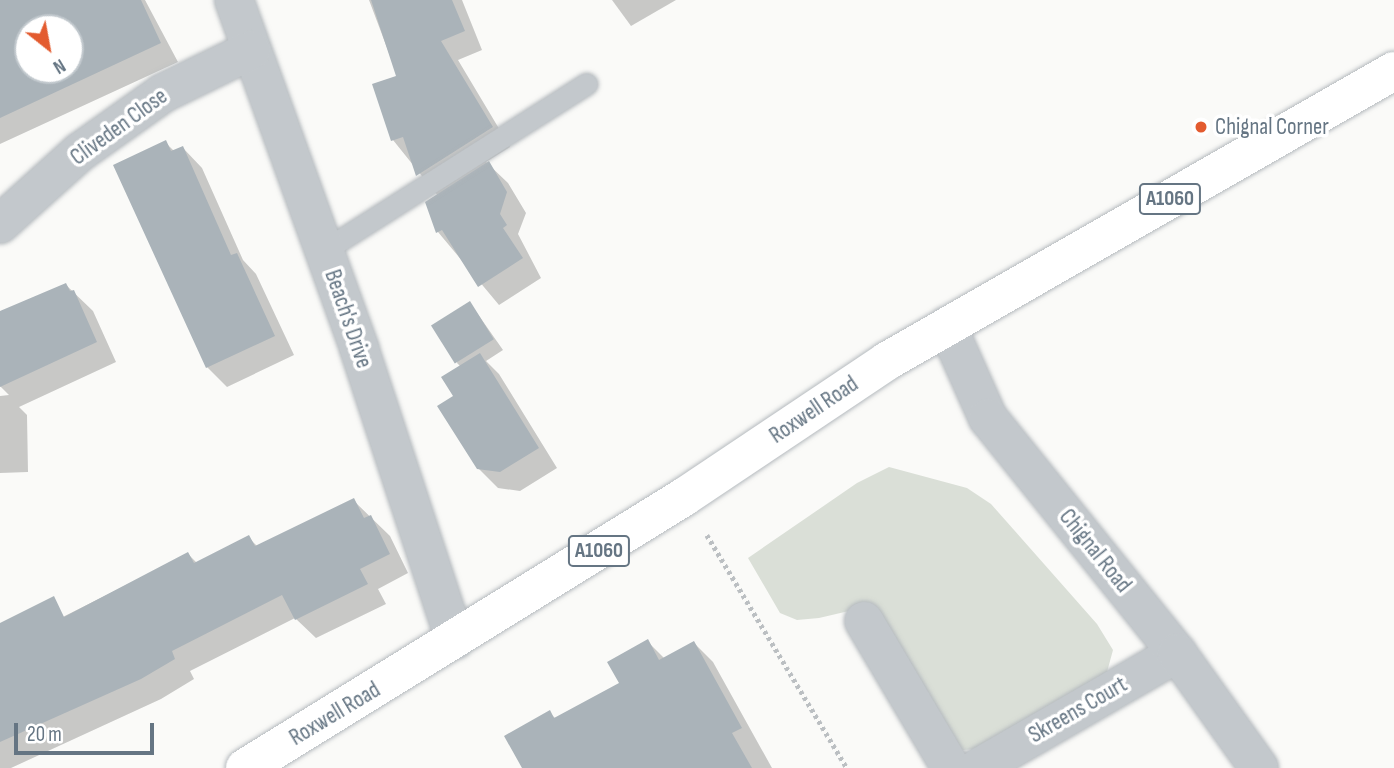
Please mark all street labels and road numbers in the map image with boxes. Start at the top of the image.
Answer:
street label: Cliveden Close [65,83,173,171]
road number: A1060 [1138,182,1202,216]
street label: Beach's Drive [318,266,378,372]
street label: Roxwell Road [764,370,864,450]
street label: Chignal Road [1053,504,1137,598]
road number: A1060 [568,534,630,568]
street label: Skreens Court [1024,671,1132,749]
street label: Roxwell Road [285,676,385,752]

